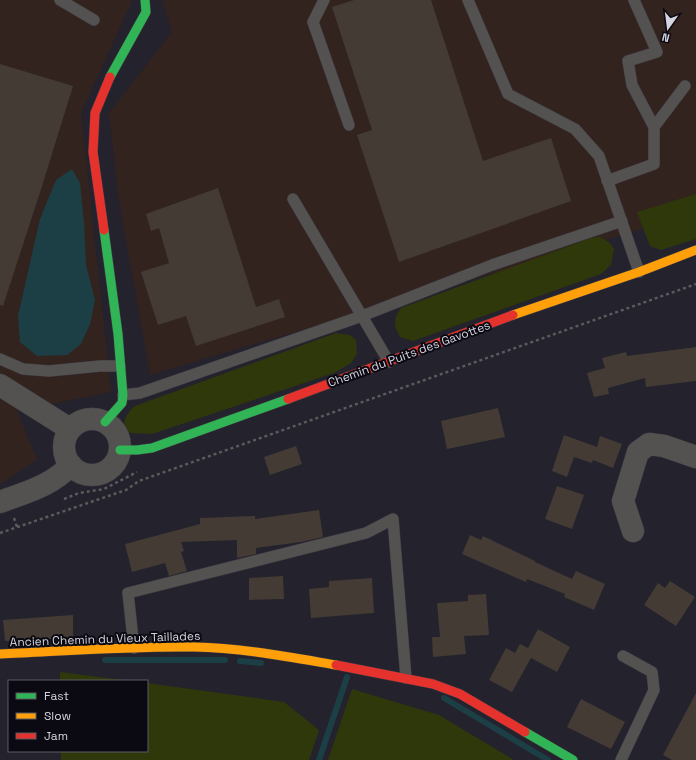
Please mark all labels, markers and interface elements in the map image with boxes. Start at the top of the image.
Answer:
north arrow [648,8,688,48]
text: N [660,30,671,45]
street label: Chemin du Puits des Gavottes [326,317,492,391]
street label: Ancien Chemin du Vieux Taillades [9,628,201,650]
legend [8,680,148,752]
text: Fast [44,688,69,704]
text: Slow [44,708,71,724]
text: Jam [44,728,68,744]

